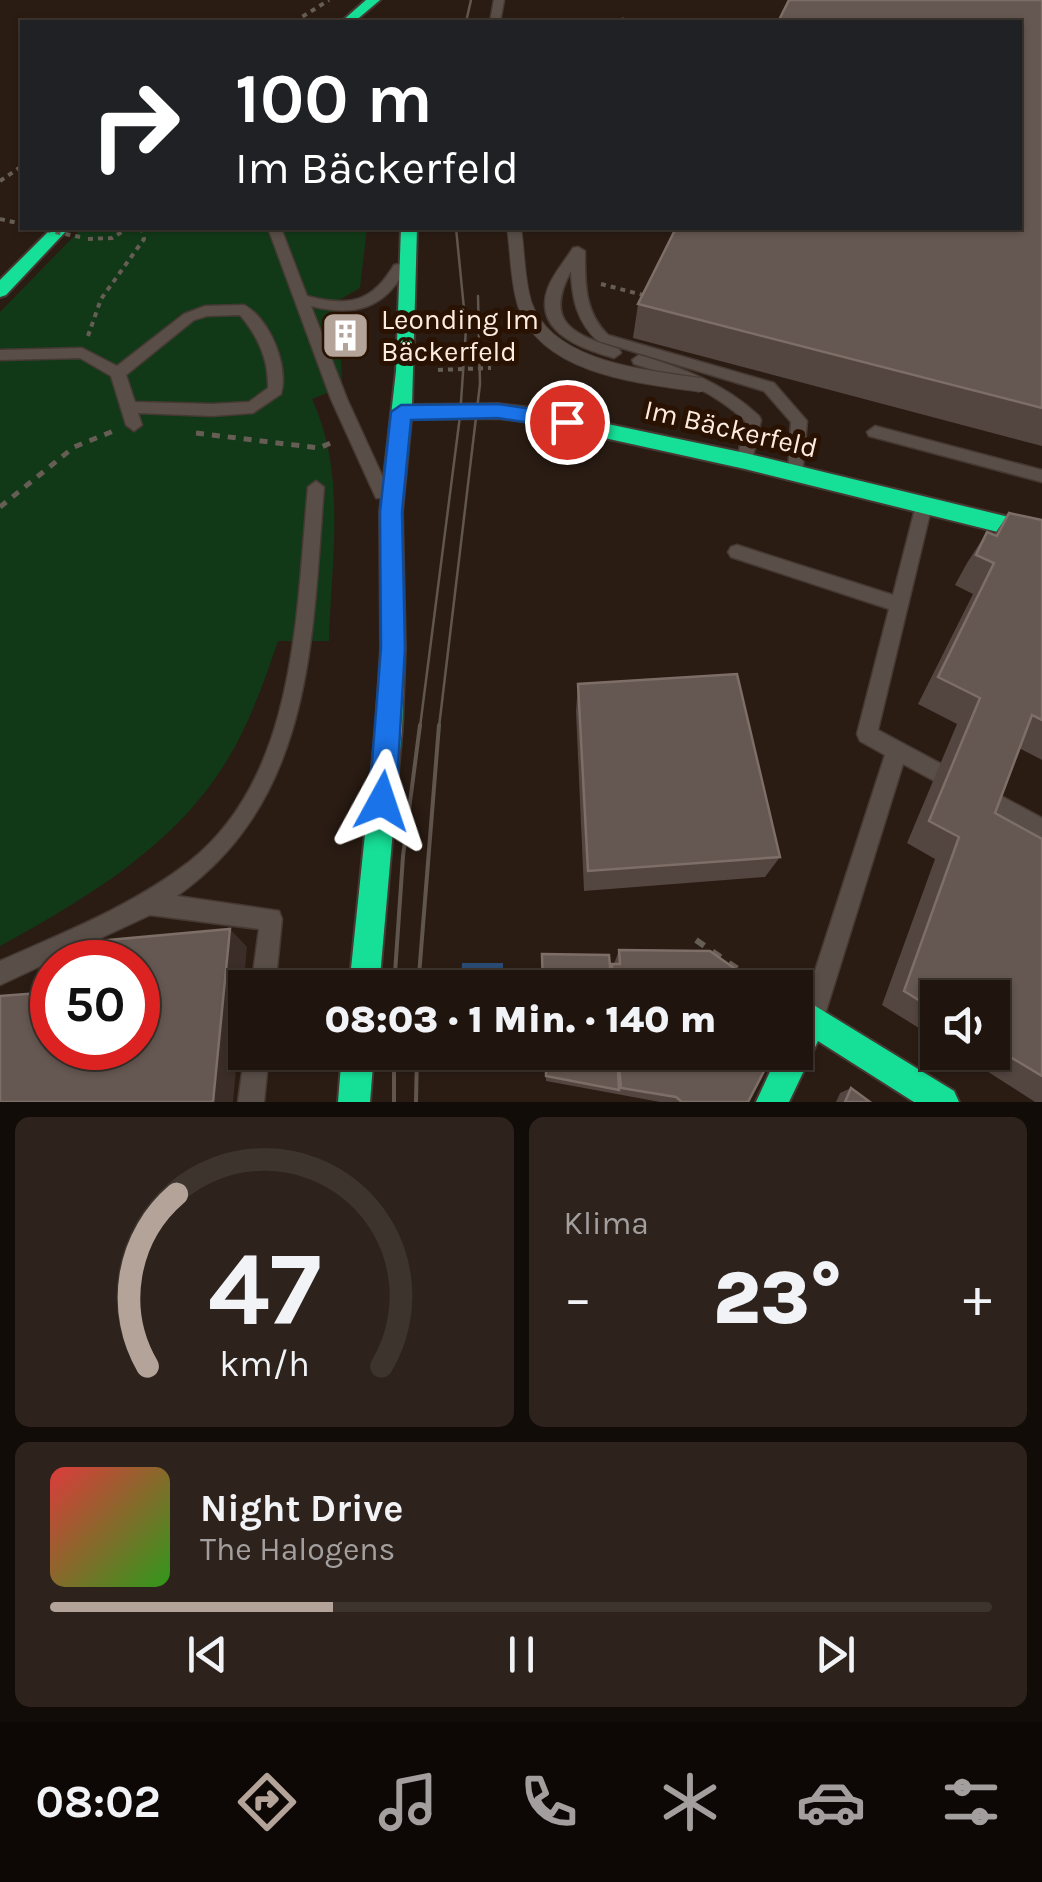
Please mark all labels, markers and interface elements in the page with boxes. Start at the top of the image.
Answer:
text: 100 m [235,58,433,140]
icon: right [70,60,200,190]
text: Im Bäckerfeld [235,142,519,194]
place label: Leonding Im Bäckerfeld [381,303,539,368]
building icon: Leonding Im Bäckerfeld [320,309,372,361]
pin [525,380,610,465]
street label: Im Bäckerfeld [641,393,821,464]
icon: arrive [540,395,595,450]
position arrow [330,749,434,853]
speed limit sign: 50 [30,940,160,1070]
map controls [920,980,1010,1070]
button: sound [920,980,1010,1070]
text: 08:03 · 1 Min. · 140 m [325,997,716,1042]
text: Klima [564,1205,649,1242]
text: 47 [207,1229,321,1350]
text: 23° [713,1254,842,1342]
text: − [564,1266,592,1330]
text: + [963,1266,992,1330]
text: km/h [219,1343,310,1385]
text: Night Drive [200,1486,403,1531]
text: The Halogens [200,1531,395,1568]
icon: previous [180,1627,235,1682]
icon: pause [494,1627,549,1682]
icon: next [808,1627,863,1682]
icon: directions [232,1767,302,1837]
icon: music [373,1767,443,1837]
icon: phone [514,1767,584,1837]
icon: climate [655,1767,725,1837]
icon: car [796,1767,866,1837]
icon: filters [936,1767,1006,1837]
text: 08:02 [35,1776,161,1828]

